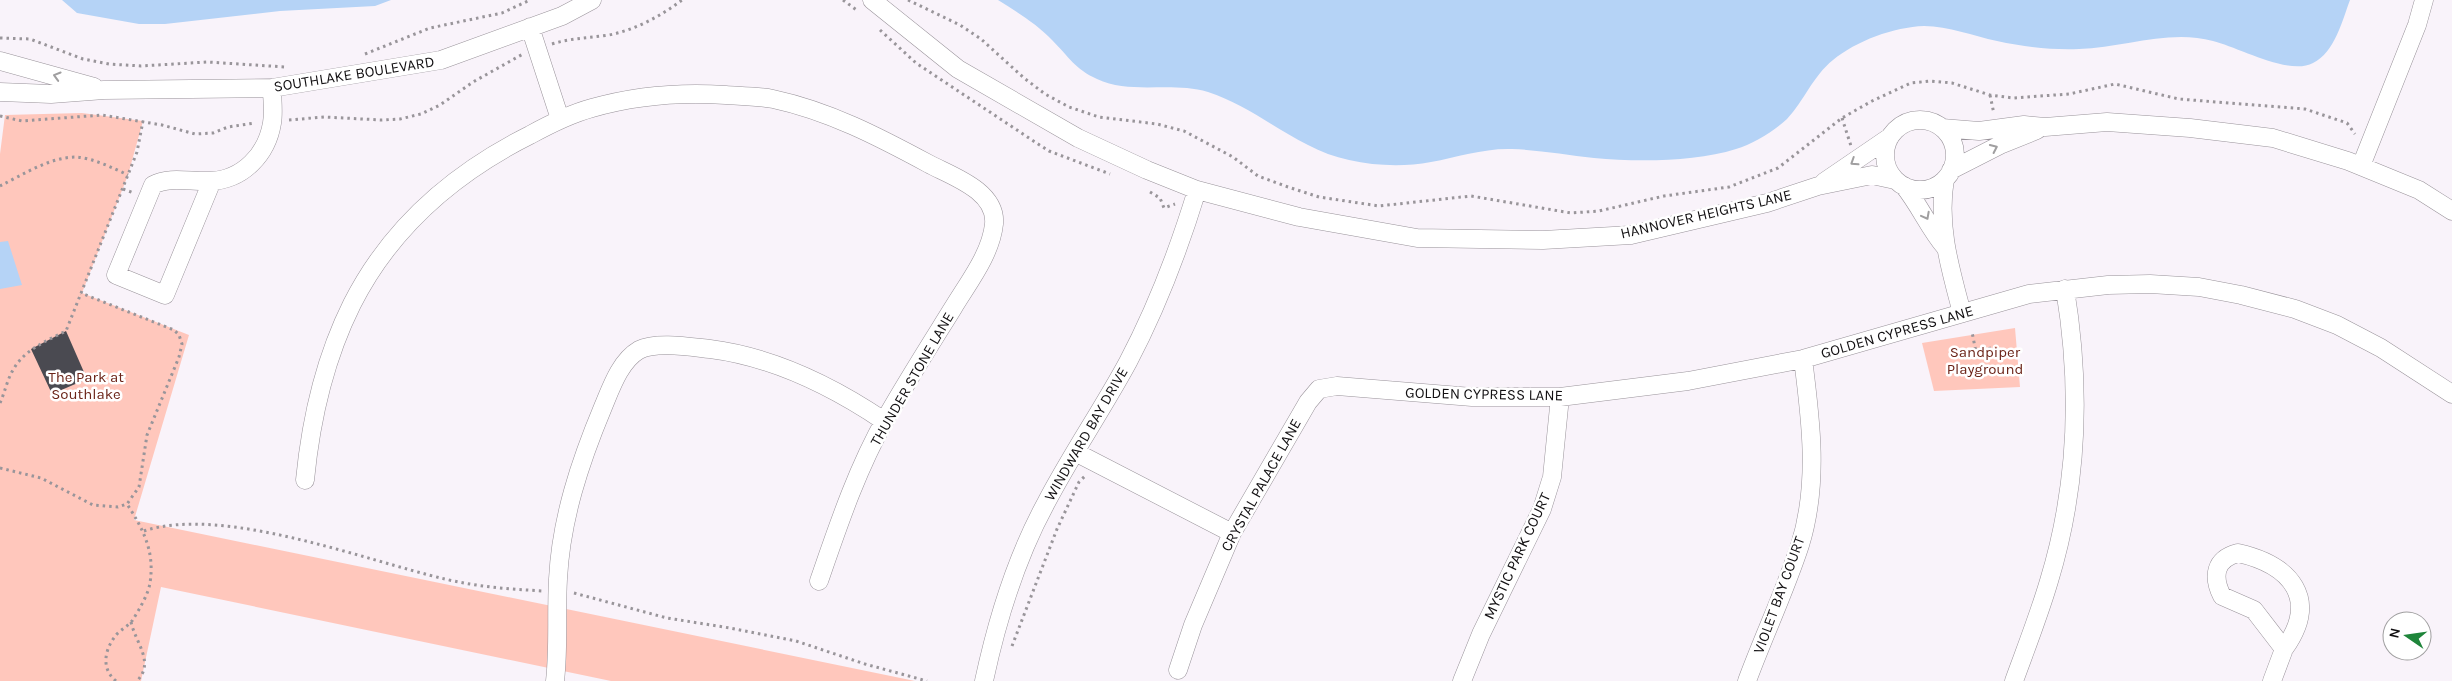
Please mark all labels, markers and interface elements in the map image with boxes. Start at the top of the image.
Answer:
street label: SOUTHLAKE BOULEVARD [272,52,436,96]
one-way arrow [53,71,62,82]
one-way arrow [1989,143,1998,154]
one-way arrow [1850,156,1860,165]
street label: HANNOVER HEIGHTS LANE [1619,186,1793,242]
one-way arrow [1919,211,1929,220]
street label: GOLDEN CYPRESS LANE [1819,302,1975,362]
street label: THUNDER STONE LANE [866,309,958,449]
park label: Sandpiper Playground [1947,343,2023,378]
street label: WINDWARD BAY DRIVE [1040,364,1132,504]
park label: The Park at Southlake [48,368,124,403]
street label: GOLDEN CYPRESS LANE [1405,384,1563,404]
street label: CRYSTAL PALACE LANE [1217,416,1305,554]
street label: MYSTIC PARK COURT [1480,489,1554,622]
street label: VIOLET BAY COURT [1749,533,1809,656]
north arrow [2382,611,2432,661]
text: N [2385,626,2404,640]

